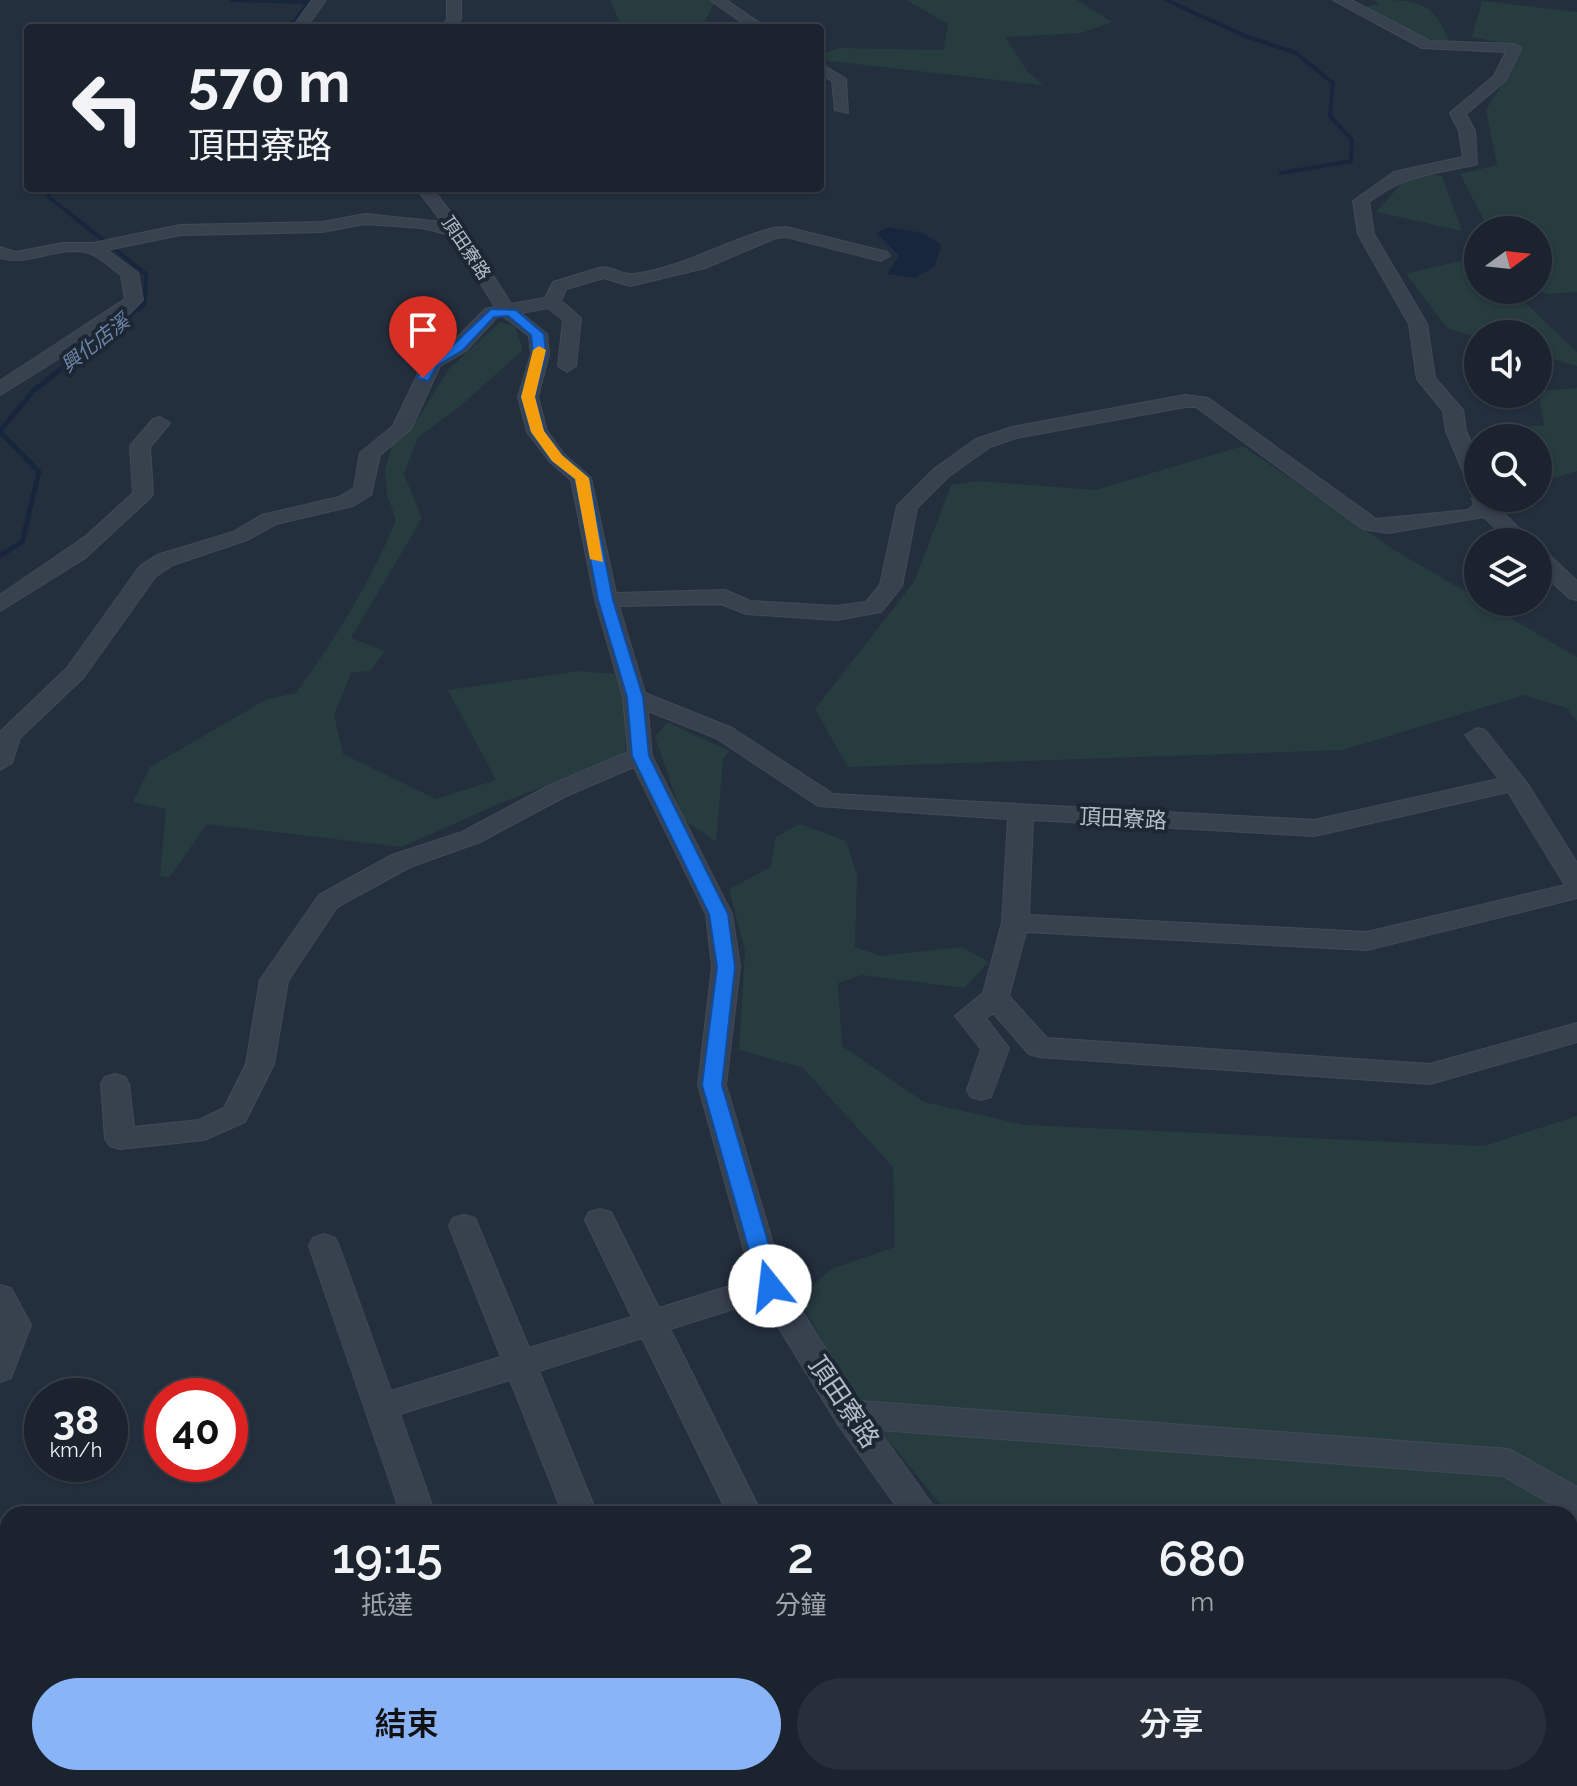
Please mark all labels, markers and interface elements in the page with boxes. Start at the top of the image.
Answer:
text: 570 m [188,49,350,115]
icon: left [56,56,160,160]
text: 頂田寮路 [188,124,332,166]
street label: 頂田寮路 [438,212,495,283]
north arrow [1464,216,1552,304]
map controls [1464,216,1552,616]
pin [389,296,457,378]
water label: 興化店溪 [56,307,136,377]
icon: arrive [401,308,445,352]
button: sound [1464,320,1552,408]
button: search [1464,424,1552,512]
button: layers [1464,528,1552,616]
street label: 頂田寮路 [1078,803,1168,833]
position arrow [728,1244,812,1328]
street label: 頂田寮路 [802,1350,886,1454]
speed limit sign: 40 [144,1378,248,1482]
text: 38 [53,1396,99,1443]
text: km/h [50,1438,102,1462]
text: 19:15 [332,1528,443,1584]
text: 2 [787,1528,814,1584]
text: 680 [1159,1531,1246,1587]
text: m [1190,1587,1214,1617]
text: 抵達 [361,1590,413,1620]
text: 分鐘 [775,1590,827,1620]
button: 結束 [32,1678,781,1770]
button: 分享 [797,1678,1546,1770]

